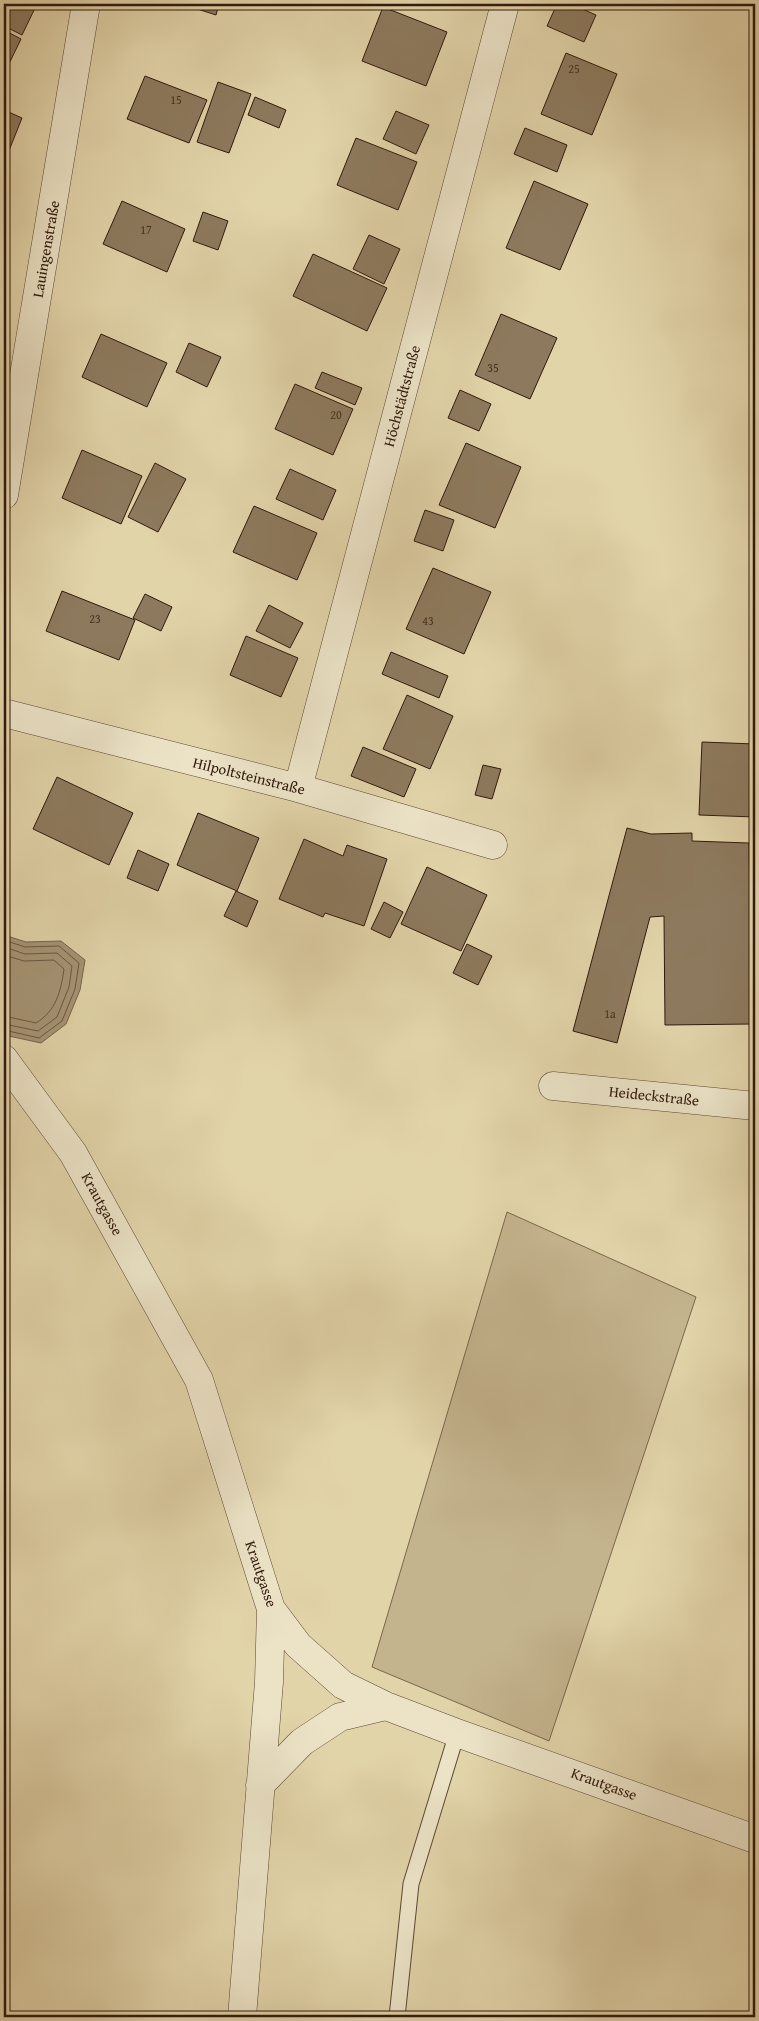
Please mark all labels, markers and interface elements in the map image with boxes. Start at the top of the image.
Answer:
house number: 25 [568,60,580,77]
house number: 15 [170,91,182,108]
street label: Lauingenstraße [27,199,64,299]
house number: 17 [140,221,152,238]
street label: Höchstädtstraße [378,343,425,449]
house number: 35 [487,359,499,376]
house number: 20 [330,406,342,423]
house number: 23 [89,610,101,627]
house number: 43 [422,612,434,629]
street label: Hilpoltsteinstraße [191,751,307,800]
house number: 1a [604,1005,616,1022]
street label: Heideckstraße [608,1080,700,1111]
street label: Krautgasse [77,1169,128,1239]
street label: Krautgasse [240,1538,283,1610]
street label: Krautgasse [568,1762,640,1805]

